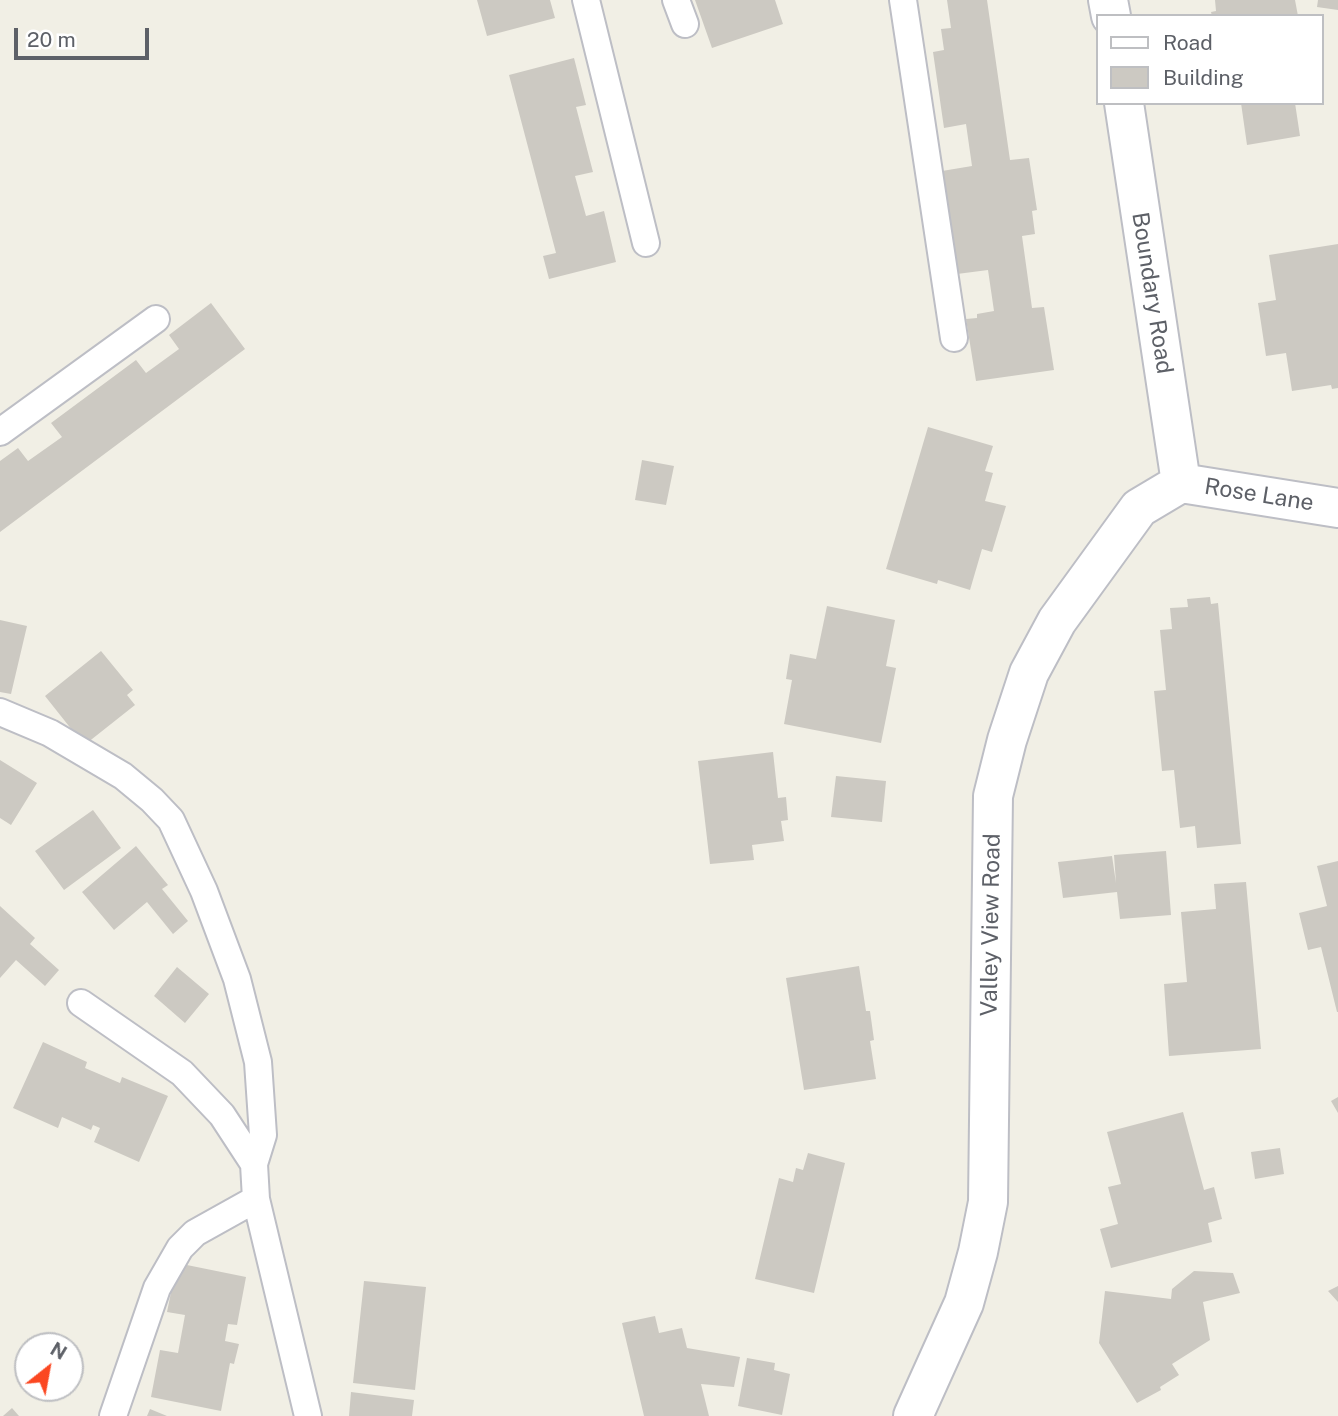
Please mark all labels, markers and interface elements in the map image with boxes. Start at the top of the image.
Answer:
scale bar [18,14,152,58]
legend [1096,14,1324,105]
text: 20 m [27,27,76,52]
text: Road [1163,30,1213,55]
text: Building [1163,65,1244,90]
street label: Boundary Road [1126,210,1178,376]
street label: Rose Lane [1202,473,1316,517]
street label: Valley View Road [976,833,1006,1017]
north arrow [14,1332,84,1402]
text: N [47,1337,71,1364]

